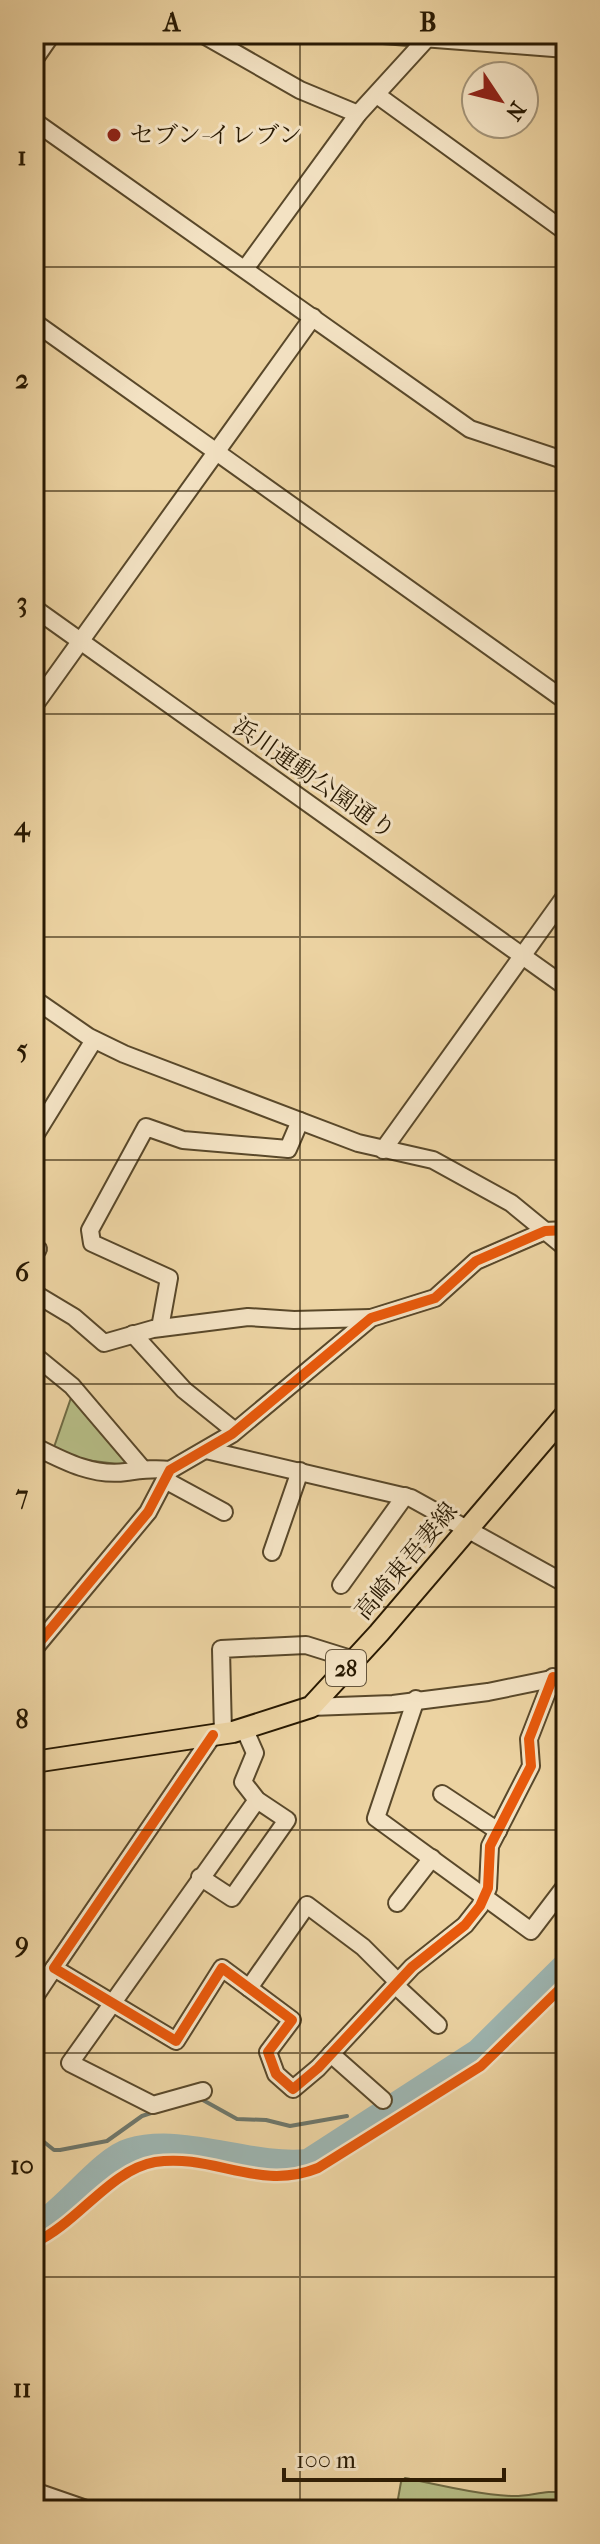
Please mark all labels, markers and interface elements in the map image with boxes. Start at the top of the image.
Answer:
text: A [162,7,182,38]
text: B [420,7,437,38]
north arrow [460,60,540,140]
text: N [500,97,531,125]
place label: セブン-イレブン [130,121,302,149]
marker: セブン-イレブン [105,126,123,144]
text: 1 [17,141,27,172]
text: 2 [15,364,29,395]
text: 3 [17,587,27,618]
street label: 浜川運動公園通り [227,711,401,845]
text: 4 [13,811,31,843]
text: 5 [16,1034,28,1065]
text: 6 [15,1257,30,1288]
text: 7 [15,1480,29,1511]
street label: 高崎東吾妻線 [349,1497,463,1625]
road number: 28 [326,1650,366,1686]
text: 8 [15,1704,29,1735]
text: 9 [14,1927,29,1958]
text: 10 [10,2150,34,2181]
text: 11 [13,2373,31,2404]
scale bar [284,2432,504,2482]
text: 100 m [296,2446,356,2474]

